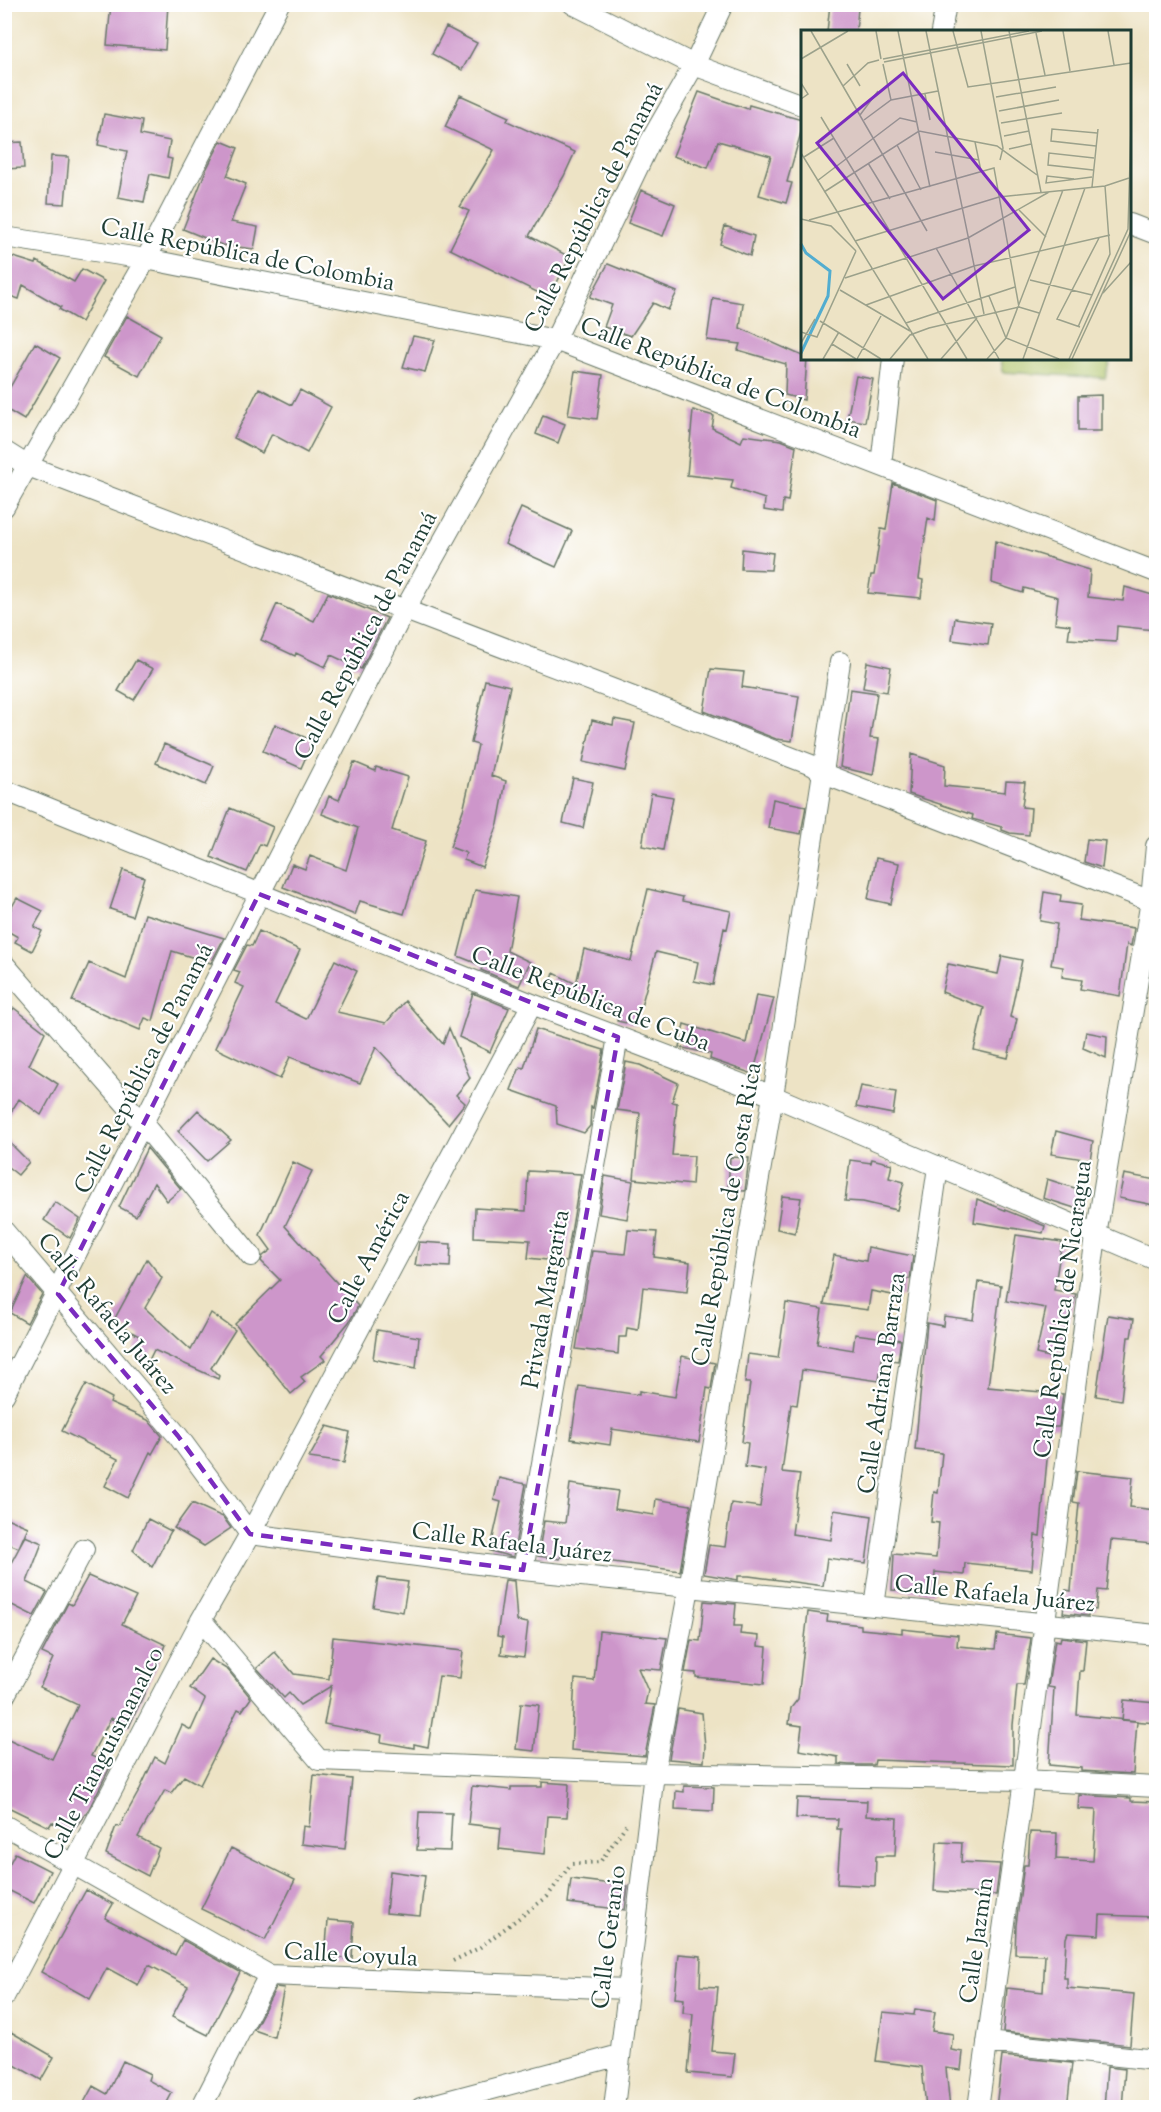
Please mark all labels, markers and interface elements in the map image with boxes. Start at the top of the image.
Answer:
inset map [801,30,1131,360]
street label: Calle República de Panamá [517,77,673,339]
street label: Calle República de Colombia [98,211,398,301]
street label: Calle República de Colombia [575,309,866,448]
street label: Calle República de Panamá [287,506,447,766]
street label: Calle República de Panamá [67,938,223,1200]
street label: Calle República de Cuba [466,939,715,1061]
street label: Calle República de Costa Rica [684,1060,771,1369]
street label: Calle República de Nicaragua [1026,1158,1102,1460]
street label: Calle América [320,1185,419,1331]
street label: Privada Margarita [515,1207,579,1391]
street label: Calle Rafaela Juárez [29,1226,184,1402]
street label: Calle Adriana Barraza [851,1270,915,1496]
street label: Calle Rafaela Juárez [410,1515,614,1573]
street label: Calle Rafaela Juárez [893,1568,1097,1622]
street label: Calle Tianguismanalco [36,1641,173,1867]
street label: Calle Geranio [584,1863,636,2011]
street label: Calle Jazmín [952,1875,1004,2006]
street label: Calle Coyula [283,1936,419,1976]

